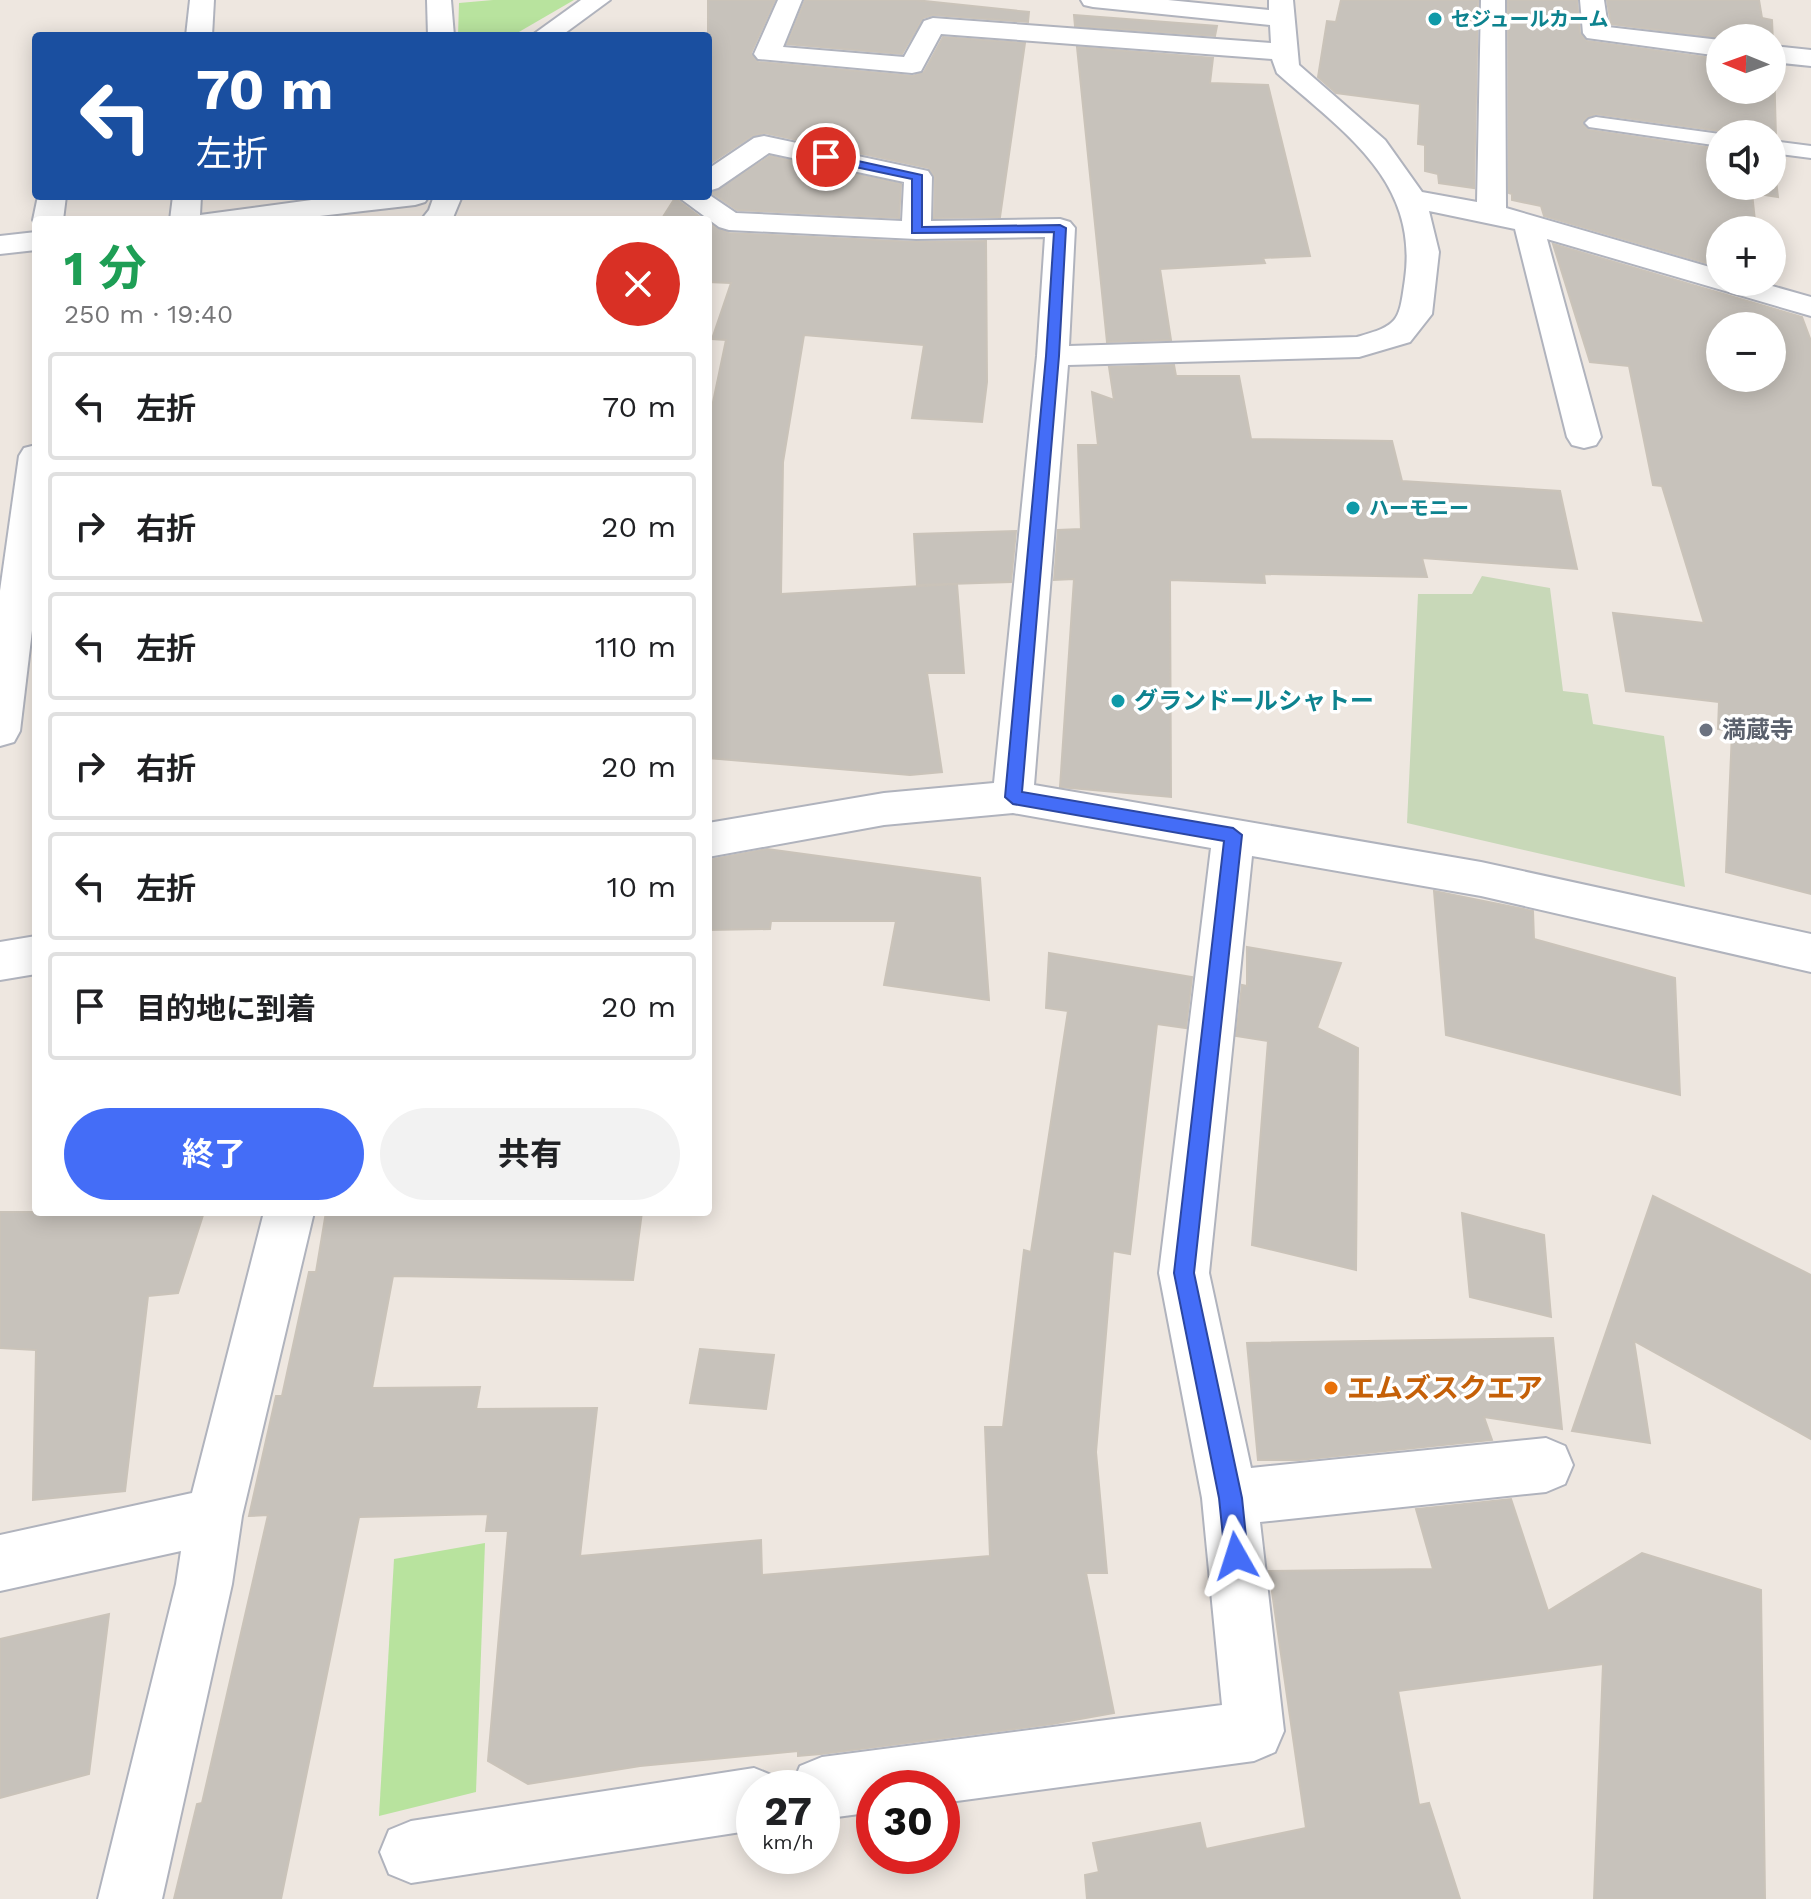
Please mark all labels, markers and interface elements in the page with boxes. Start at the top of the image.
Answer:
place label: セジュールカーム [1451,7,1608,31]
marker: セジュールカーム [1426,10,1444,28]
north arrow [1706,24,1786,104]
map controls [1706,24,1786,392]
text: 70 m [196,57,333,123]
icon: left [64,64,168,168]
button: sound [1706,120,1786,200]
pin [792,123,860,191]
text: 左折 [196,133,268,175]
icon: arrive [804,135,848,179]
button: + [1706,216,1786,296]
text: 1 分 [64,240,146,297]
button: close [596,242,680,326]
text: 250 m · 19:40 [64,299,233,329]
button: − [1706,312,1786,392]
icon: left [68,384,112,428]
text: 70 m [602,389,676,424]
text: 左折 [136,391,196,426]
place label: ハーモニー [1369,496,1469,520]
marker: ハーモニー [1344,499,1362,517]
icon: right [68,504,112,548]
text: 20 m [601,509,676,544]
text: 右折 [136,511,196,546]
icon: left [68,624,112,668]
text: 110 m [595,629,676,664]
text: 左折 [136,631,196,666]
place label: グランドールシャトー [1134,687,1374,715]
marker: グランドールシャトー [1109,692,1127,710]
place label: 満蔵寺 [1722,716,1794,744]
marker: 満蔵寺 [1697,721,1715,739]
icon: right [68,744,112,788]
text: 20 m [601,749,676,784]
text: 右折 [136,751,196,786]
icon: left [68,864,112,908]
text: 10 m [607,869,676,904]
text: 左折 [136,871,196,906]
icon: arrive [68,984,112,1028]
text: 20 m [601,989,676,1024]
text: 目的地に到着 [136,991,316,1026]
button: 終了 [64,1108,364,1200]
button: 共有 [380,1108,680,1200]
place label: エムズスクエア [1347,1372,1543,1405]
marker: エムズスクエア [1322,1379,1340,1397]
position arrow [1194,1514,1278,1598]
speed limit sign: 30 [856,1770,960,1874]
text: 27 [764,1788,812,1835]
text: km/h [762,1830,814,1854]

